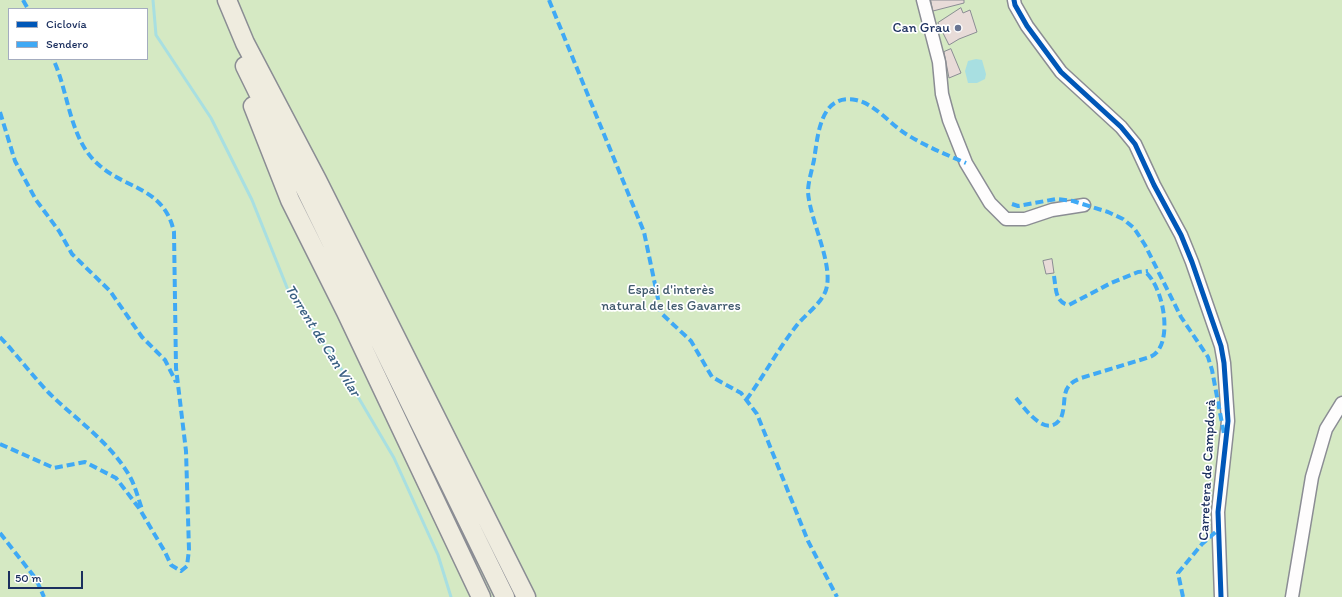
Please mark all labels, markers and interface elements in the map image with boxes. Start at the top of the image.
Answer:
legend [8,8,148,60]
text: Ciclovía [46,17,87,31]
place label: Can Grau [892,20,950,36]
marker: Can Grau [953,23,963,33]
text: Sendero [46,37,88,51]
water label: Torrent de Can Vilar [280,282,364,400]
park label: Espai d'interès natural de les Gavarres [601,282,741,314]
street label: Carretera de Campdorà [1196,399,1220,541]
scale bar [10,563,85,589]
text: 50 m [15,571,41,585]

